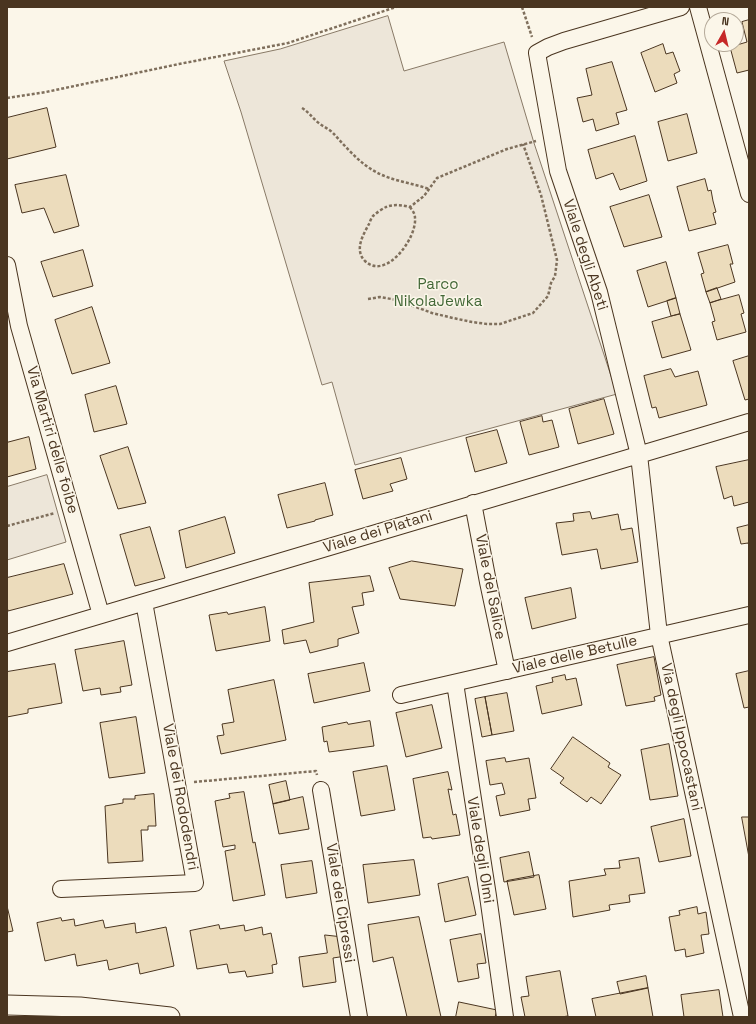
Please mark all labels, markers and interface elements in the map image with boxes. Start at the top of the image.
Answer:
north arrow [704,12,744,52]
text: N [721,14,730,29]
street label: Viale degli Abeti [559,197,611,313]
park label: Parco NikolaJewka [394,276,482,311]
street label: Via Martiri delle foibe [22,364,82,516]
street label: Viale dei Platani [321,507,435,557]
street label: Viale del Salice [471,533,509,641]
street label: Viale delle Betulle [511,632,639,678]
street label: Via degli Ippocastani [657,661,705,813]
street label: Viale dei Rododendri [158,722,202,872]
street label: Viale degli Olmi [463,795,497,905]
street label: Viale dei Cipressi [322,842,358,964]

